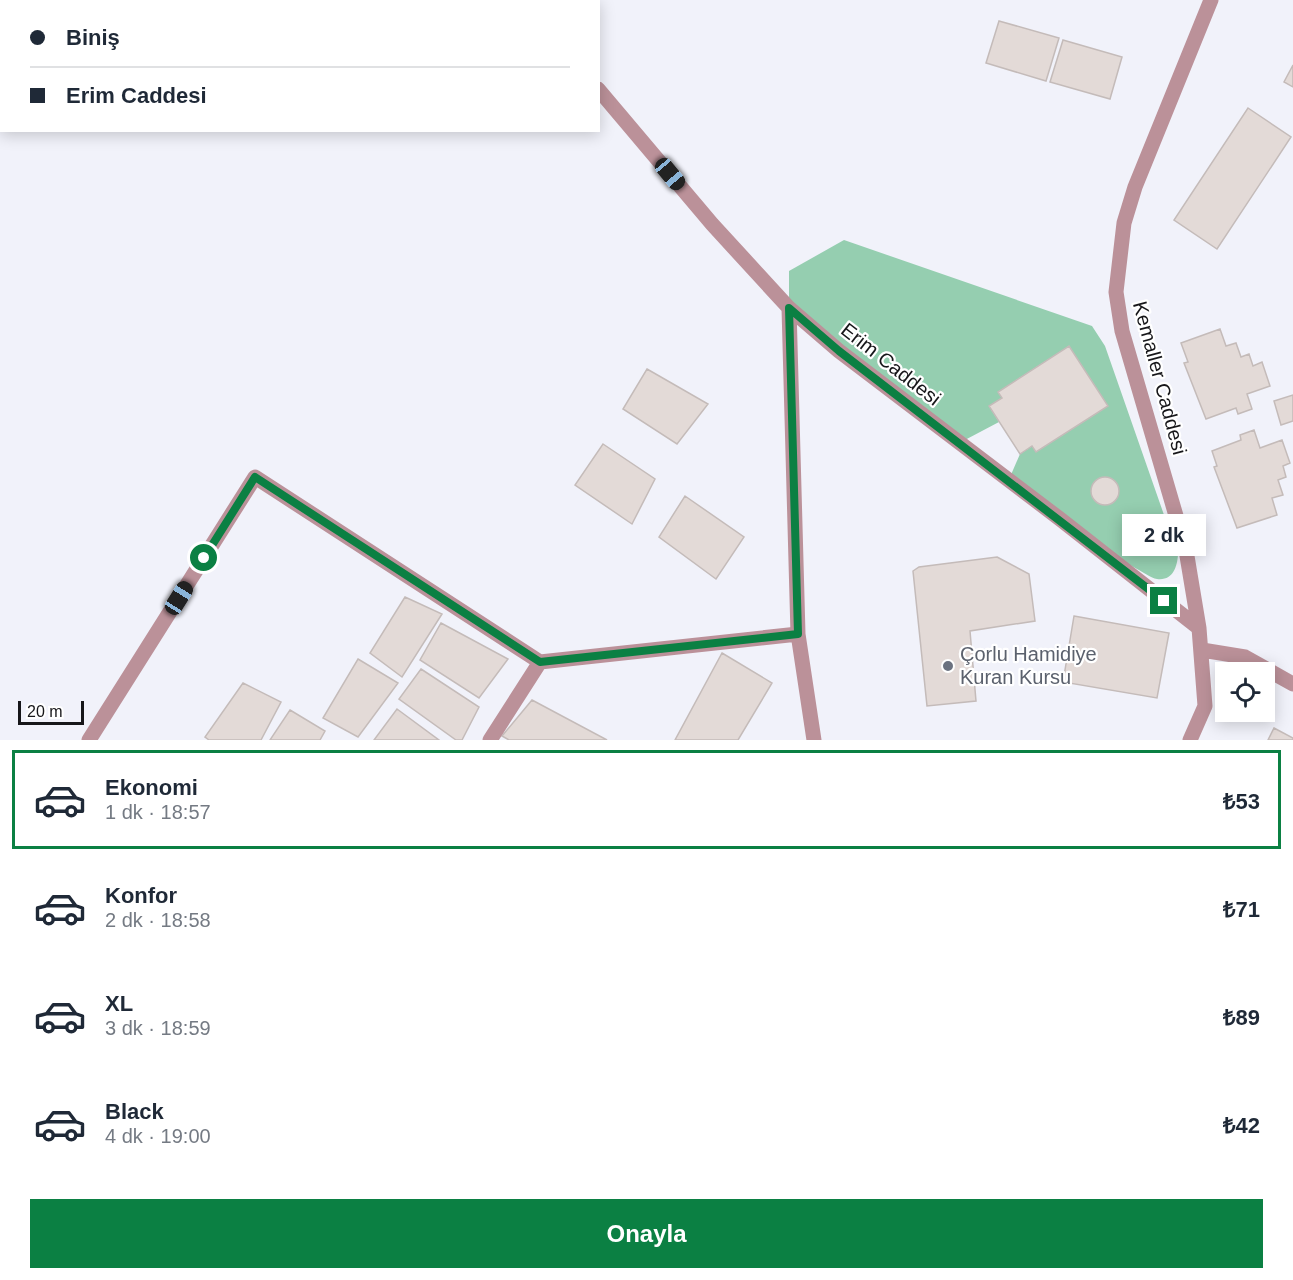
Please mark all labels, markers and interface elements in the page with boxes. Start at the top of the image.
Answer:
text: Biniş [66,25,120,50]
text: Erim Caddesi [66,83,207,108]
car [652,154,688,194]
street label: Kemaller Caddesi [1129,299,1191,457]
street label: Erim Caddesi [837,318,945,410]
callout: 2 dk [1122,514,1206,556]
text: 2 dk [1144,524,1184,546]
route start [190,544,217,571]
car [162,578,196,618]
route end [1150,587,1177,614]
place label: Çorlu Hamidiye Kuran Kursu [960,643,1097,688]
marker: Çorlu Hamidiye Kuran Kursu [941,659,955,673]
map controls [1215,662,1275,722]
button: locate [1215,662,1275,722]
scale bar [18,698,84,726]
text: 20 m [27,703,63,720]
icon: car [33,773,87,827]
text: Ekonomi [105,775,198,800]
text: ₺53 [1223,789,1260,814]
text: 1 dk · 18:57 [105,801,211,823]
icon: car [33,881,87,935]
text: Konfor [105,883,177,908]
text: ₺71 [1223,897,1260,922]
text: 2 dk · 18:58 [105,909,211,931]
icon: car [33,989,87,1043]
text: XL [105,991,133,1016]
text: ₺89 [1223,1005,1260,1030]
text: 3 dk · 18:59 [105,1017,211,1039]
icon: car [33,1097,87,1151]
text: Black [105,1099,164,1124]
text: ₺42 [1223,1113,1260,1138]
text: 4 dk · 19:00 [105,1125,211,1147]
button: Onayla [30,1199,1263,1268]

